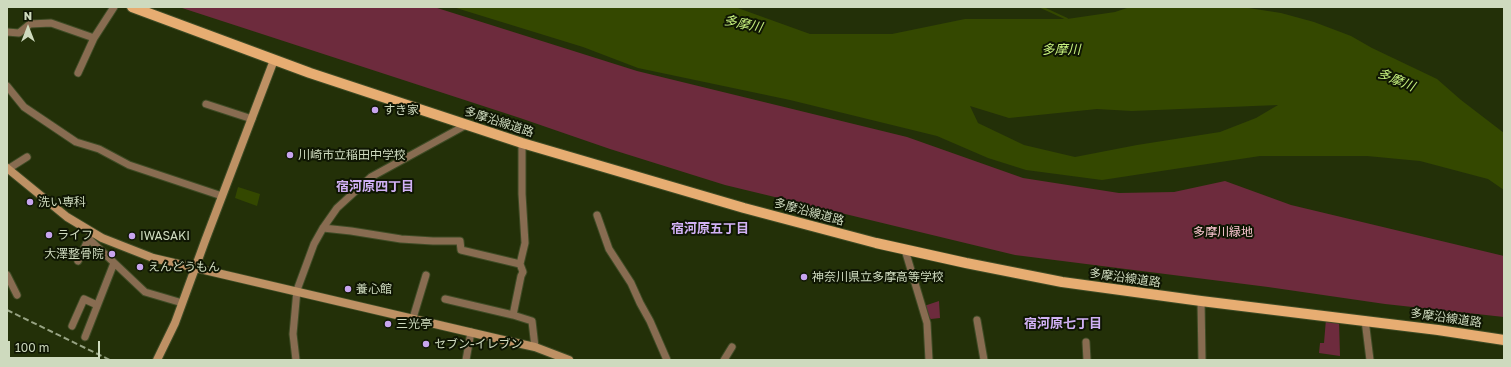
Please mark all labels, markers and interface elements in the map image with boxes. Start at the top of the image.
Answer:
north arrow [8,8,48,48]
text: N [24,9,32,22]
water label: 多摩川 [722,12,764,36]
water label: 多摩川 [1042,42,1080,58]
water label: 多摩川 [1375,65,1417,95]
place label: すき家 [383,103,419,117]
street label: 多摩沿線道路 [463,104,535,140]
marker: すき家 [370,105,380,115]
place label: 川崎市立稲田中学校 [298,148,406,162]
marker: 川崎市立稲田中学校 [285,150,295,160]
district label: 宿河原四丁目 [336,179,414,195]
place label: 洗い専科 [38,195,86,209]
street label: 多摩沿線道路 [772,196,846,228]
marker: 洗い専科 [25,197,35,207]
district label: 宿河原五丁目 [671,221,749,237]
park label: 多摩川緑地 [1193,225,1253,239]
place label: ライフ [57,228,93,242]
place label: IWASAKI [140,229,190,243]
marker: ライフ [44,230,54,240]
marker: IWASAKI [127,231,137,241]
place label: 大澤整骨院 [44,247,104,261]
marker: 大澤整骨院 [107,249,117,259]
place label: えんどうもん [148,260,220,274]
marker: えんどうもん [135,262,145,272]
street label: 多摩沿線道路 [1088,266,1162,290]
place label: 神奈川県立多摩高等学校 [812,270,944,284]
marker: 神奈川県立多摩高等学校 [799,272,809,282]
place label: 養心館 [356,282,392,296]
marker: 養心館 [343,284,353,294]
street label: 多摩沿線道路 [1409,306,1483,330]
district label: 宿河原七丁目 [1024,316,1102,332]
place label: 三光亭 [396,317,432,331]
marker: 三光亭 [383,319,393,329]
scale bar [10,333,102,359]
place label: セブン-イレブン [434,337,523,351]
marker: セブン-イレブン [421,339,431,349]
text: 100 m [15,340,49,355]

